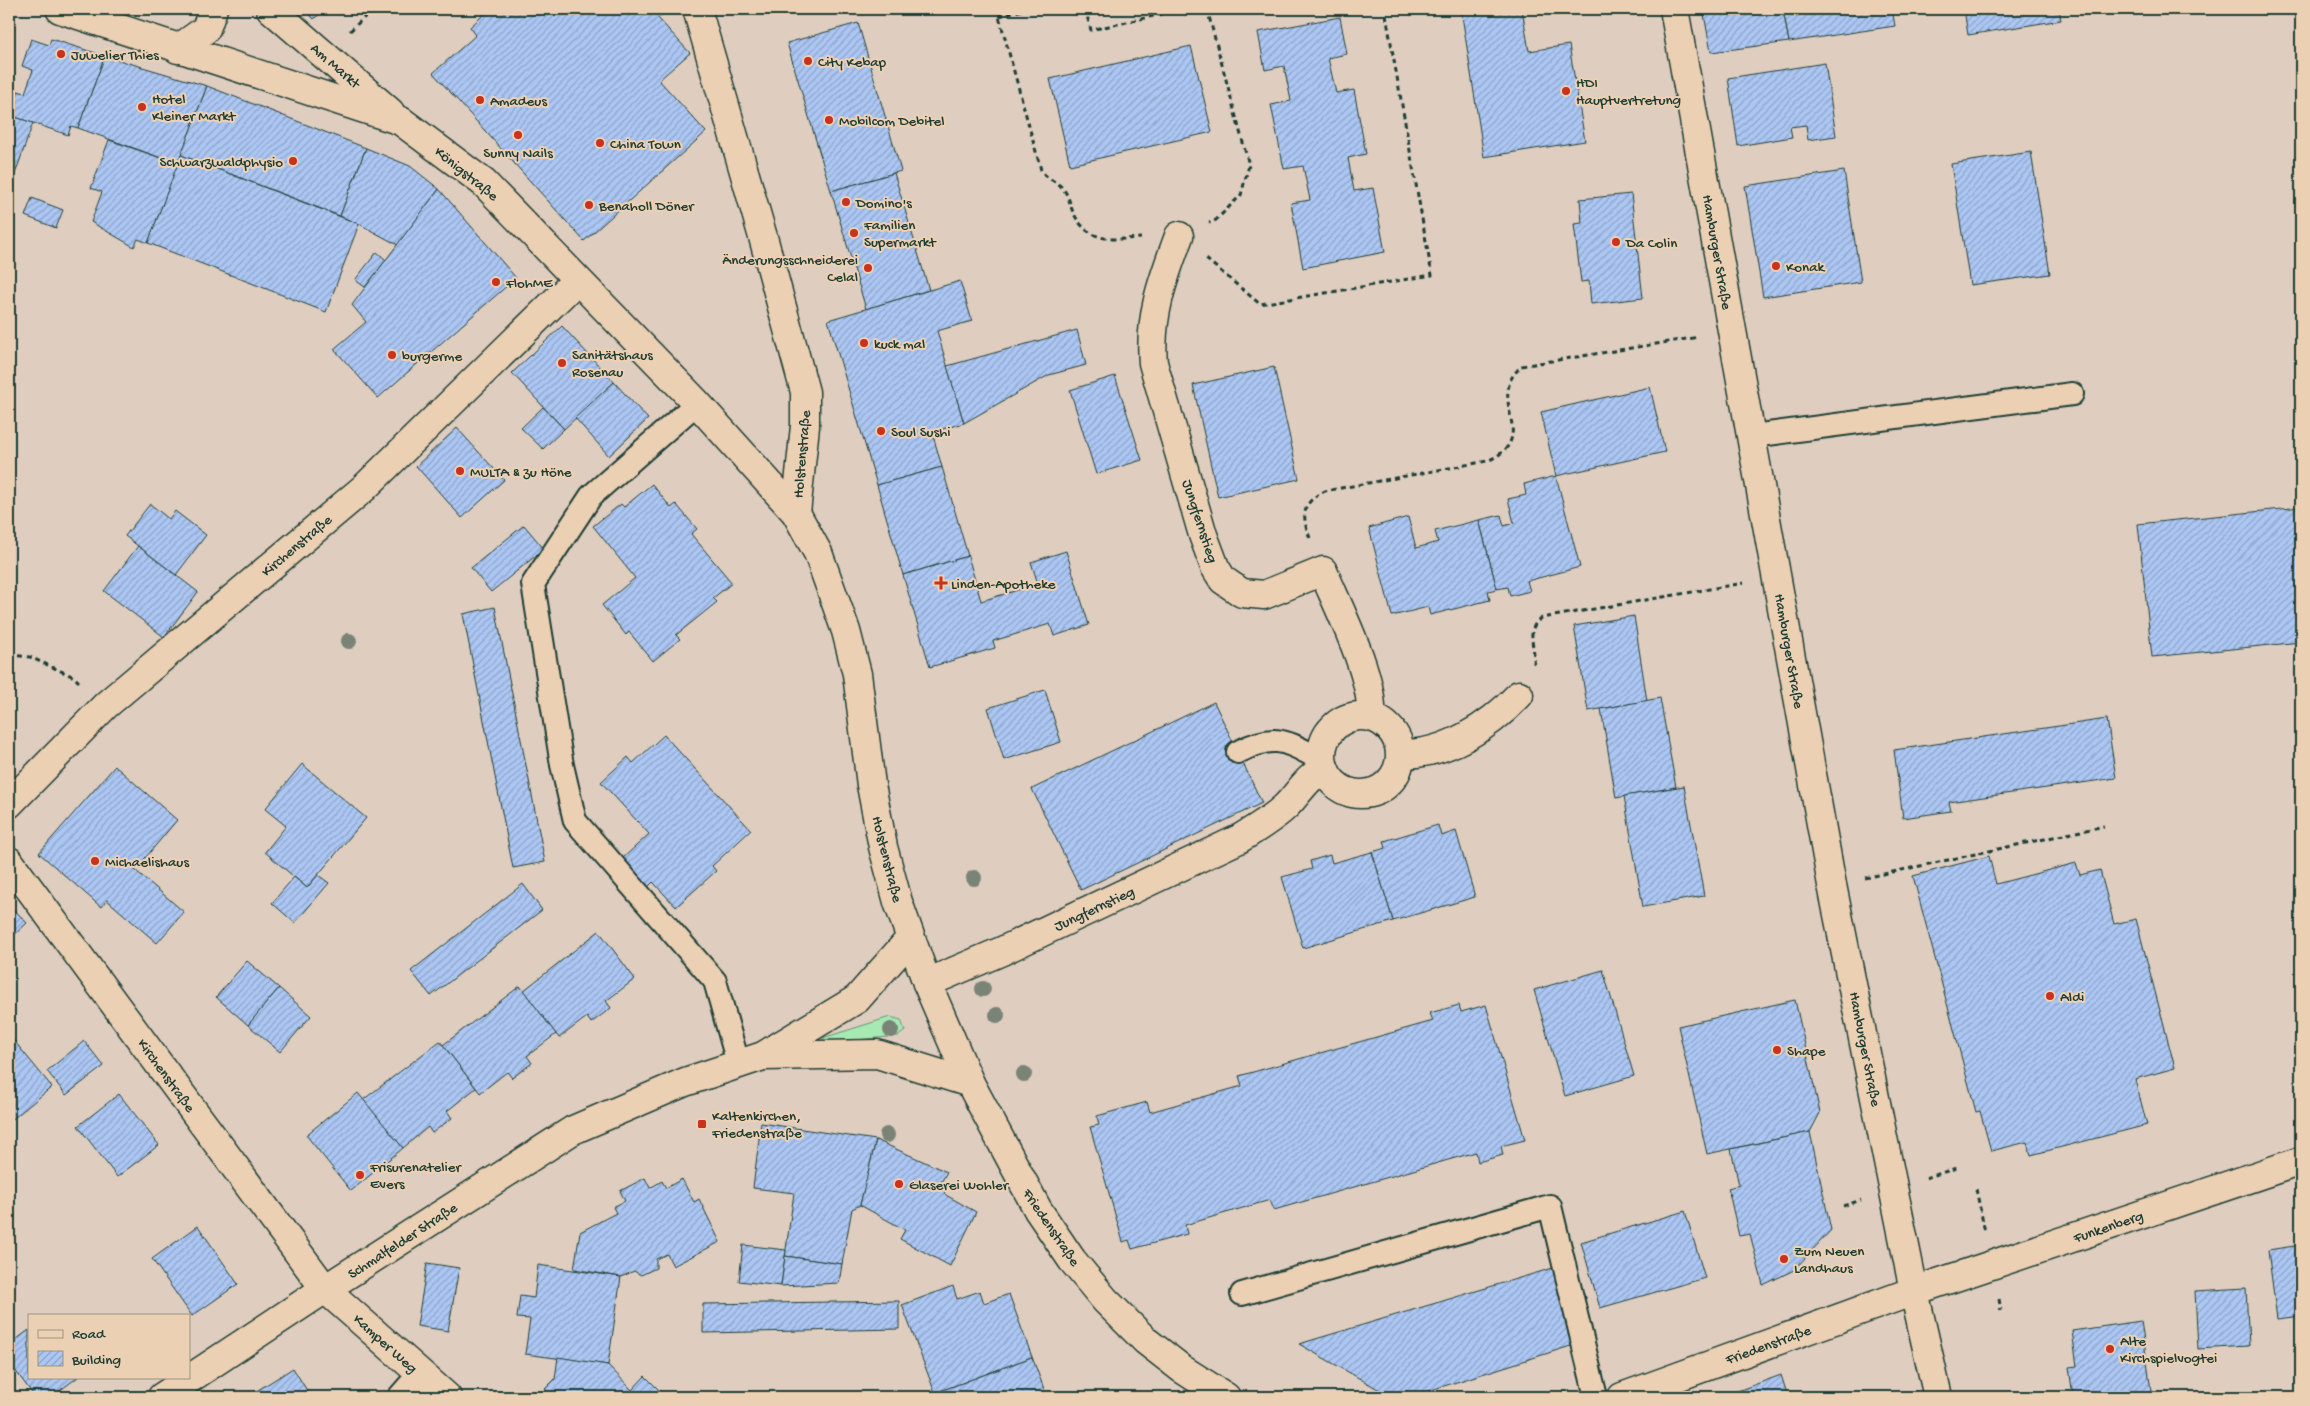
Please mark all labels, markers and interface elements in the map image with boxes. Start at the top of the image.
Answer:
street label: Am Markt [306,40,365,94]
place label: Juwelier Thies [71,47,159,65]
marker: Juwelier Thies [55,48,67,60]
place label: City Kebap [818,54,887,72]
marker: City Kebap [802,55,814,67]
place label: HDI Hauptvertretung [1576,75,1681,110]
marker: HDI Hauptvertretung [1560,85,1572,97]
place label: Hotel Kleiner Markt [152,91,237,126]
place label: Amadeus [490,93,547,111]
marker: Amadeus [474,94,486,106]
marker: Hotel Kleiner Markt [136,101,148,113]
place label: Mobilcom Debitel [839,113,945,131]
marker: Mobilcom Debitel [823,114,835,126]
marker: Sunny Nails [512,129,524,141]
place label: China Town [610,136,681,154]
marker: China Town [594,137,606,149]
street label: Königstraße [430,143,502,206]
place label: Sunny Nails [483,145,553,163]
place label: Schwarzwaldphysio [160,154,283,172]
marker: Schwarzwaldphysio [287,155,299,167]
street label: Hamburger Straße [1697,193,1735,312]
place label: Domino's [855,195,912,213]
marker: Domino's [840,196,852,208]
place label: Benaholl Döner [598,198,695,216]
marker: Benaholl Döner [583,199,595,211]
place label: Familien Supermarkt [863,217,937,252]
marker: Familien Supermarkt [848,227,860,239]
place label: Da Colin [1625,235,1677,253]
marker: Da Colin [1610,236,1622,248]
place label: Änderungsschneiderei Celal [722,252,858,287]
place label: Konak [1786,259,1826,277]
marker: Konak [1770,260,1782,272]
marker: Änderungsschneiderei Celal [862,262,874,274]
place label: FlohME [505,275,553,293]
marker: FlohME [490,276,502,288]
place label: kuck mal [874,336,925,354]
marker: kuck mal [858,337,870,349]
place label: Sanitätshaus Rosenau [572,347,653,382]
place label: burgerme [402,348,463,366]
marker: burgerme [386,349,398,361]
marker: Sanitätshaus Rosenau [556,357,568,369]
street label: Holstenstraße [790,409,816,499]
place label: Soul Sushi [891,424,950,442]
marker: Soul Sushi [875,425,887,437]
place label: MULTA & zu Höne [470,464,572,482]
marker: MULTA & zu Höne [454,465,466,477]
street label: Jungfernstieg [1177,478,1221,566]
street label: Kirchenstraße [258,512,337,581]
place label: Linden-Apotheke [951,576,1056,594]
marker: Linden-Apotheke [935,577,947,589]
street label: Hamburger Straße [1769,592,1807,711]
street label: Holstenstraße [867,814,906,905]
place label: Michaelishaus [105,854,189,872]
marker: Michaelishaus [89,855,101,867]
street label: Jungfernstieg [1052,883,1138,936]
place label: Aldi [2060,989,2084,1007]
street label: Hamburger Straße [1844,990,1884,1109]
marker: Aldi [2044,990,2056,1002]
street label: Kirchenstraße [133,1036,198,1117]
place label: Shape [1787,1043,1826,1061]
marker: Shape [1771,1044,1783,1056]
place label: Kaltenkirchen, Friedenstraße [711,1108,802,1143]
marker: Kaltenkirchen, Friedenstraße [696,1118,708,1130]
place label: Frisurenatelier Evers [369,1159,462,1194]
marker: Frisurenatelier Evers [354,1169,366,1181]
place label: Glaserei Wohler [909,1177,1010,1195]
marker: Glaserei Wohler [893,1178,905,1190]
street label: Friedenstraße [1017,1185,1083,1271]
street label: Schmalfelder Straße [345,1199,461,1284]
street label: Funkenberg [2070,1208,2146,1249]
place label: Zum Neuen Landhaus [1794,1243,1864,1278]
marker: Zum Neuen Landhaus [1778,1253,1790,1265]
street label: Kamper Weg [349,1311,421,1378]
legend [28,1314,190,1378]
street label: Friedenstraße [1722,1322,1814,1370]
text: Road [72,1326,106,1344]
place label: Alte Kirchspielvogtei [2120,1333,2217,1368]
marker: Alte Kirchspielvogtei [2104,1343,2116,1355]
text: Building [71,1352,121,1370]

